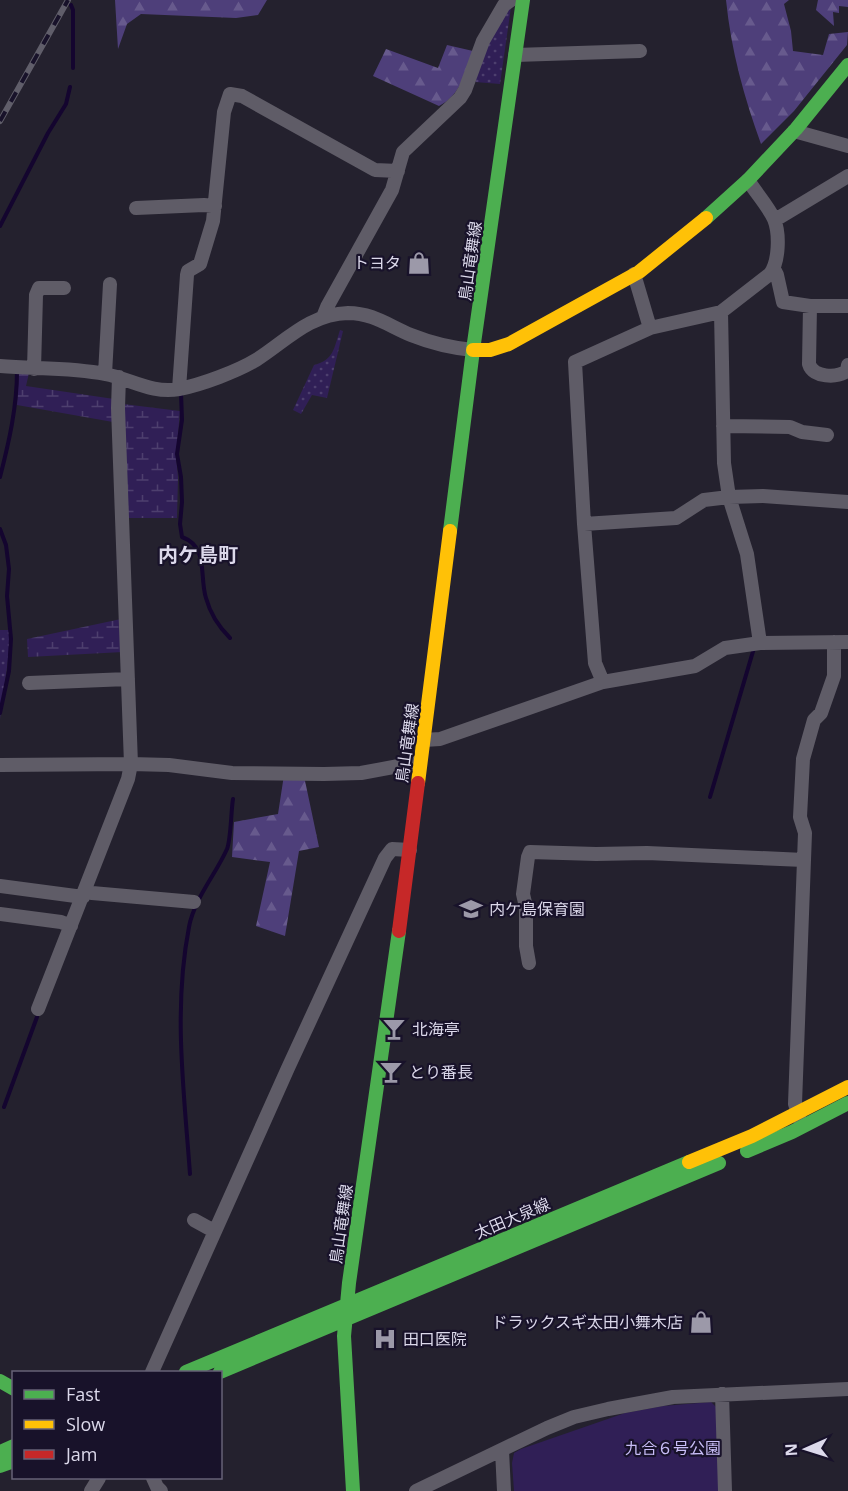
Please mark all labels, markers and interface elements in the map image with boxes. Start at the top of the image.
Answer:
street label: 鳥山竜舞線 [454,220,486,302]
shop icon: トヨタ [406,250,432,276]
place label: トヨタ [353,252,401,274]
district label: 内ケ島町 [158,541,238,568]
street label: 鳥山竜舞線 [391,702,423,784]
school or university icon: 内ケ島保育園 [458,896,484,922]
place label: 内ケ島保育園 [489,898,585,920]
bar icon: 北海亭 [381,1016,407,1042]
place label: 北海亭 [412,1018,460,1040]
bar icon: とり番長 [378,1059,404,1085]
place label: とり番長 [409,1061,473,1083]
street label: 鳥山竜舞線 [325,1183,357,1265]
street label: 太田大泉線 [471,1192,553,1244]
shop icon: ドラックスギ太田小舞木店 [688,1309,714,1335]
place label: ドラックスギ太田小舞木店 [491,1311,683,1333]
hospital icon: 田口医院 [372,1326,398,1352]
place label: 田口医院 [403,1328,467,1350]
legend [12,1371,222,1479]
text: Fast [66,1382,100,1406]
text: Slow [66,1412,105,1436]
north arrow [776,1419,836,1479]
park label: 九合６号公園 [625,1437,721,1459]
text: Jam [64,1442,98,1466]
text: N [780,1443,802,1457]

